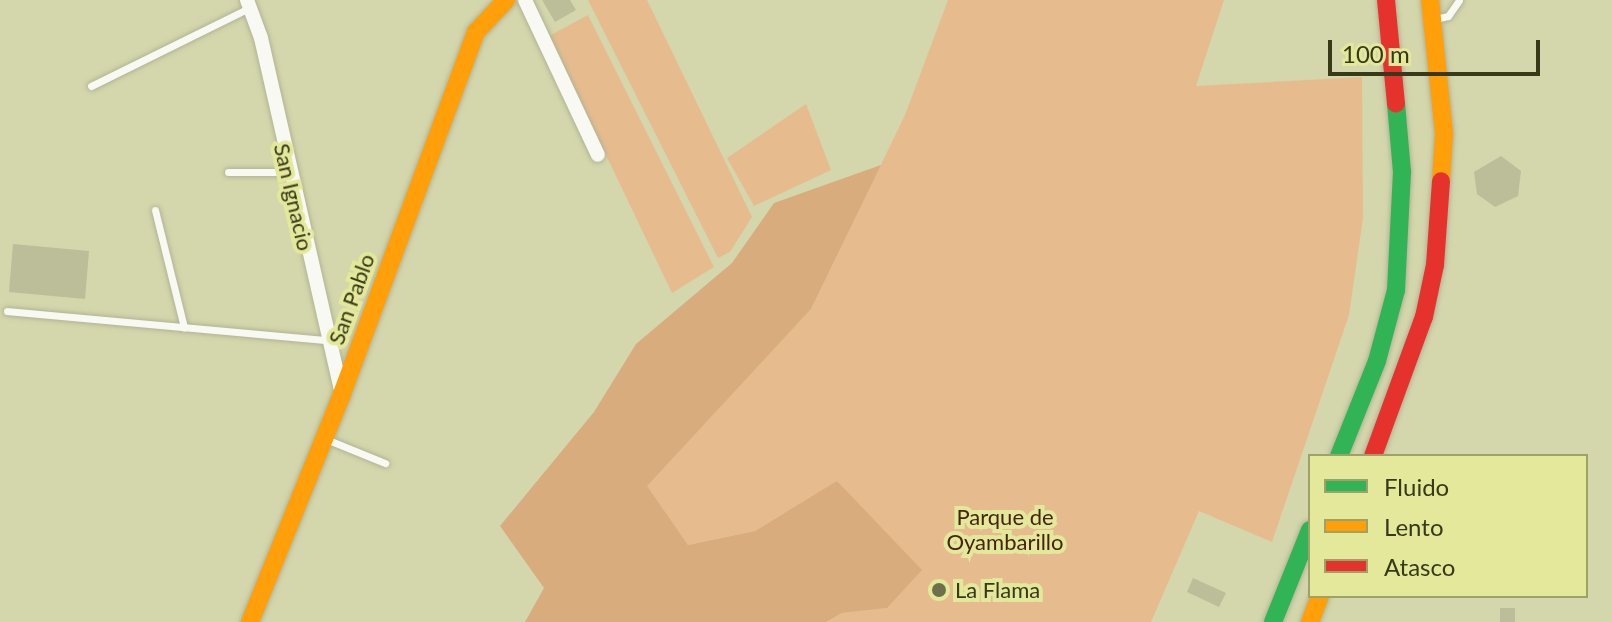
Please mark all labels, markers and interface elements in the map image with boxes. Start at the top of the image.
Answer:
scale bar [1332,24,1544,74]
text: 100 m [1342,39,1410,68]
street label: San Ignacio [269,141,319,253]
street label: San Pablo [322,250,380,348]
legend [1308,454,1588,598]
text: Fluido [1384,472,1449,501]
park label: Parque de Oyambarillo [946,503,1064,554]
text: Lento [1384,512,1444,541]
text: Atasco [1384,552,1455,581]
place label: La Flama [955,577,1040,603]
marker: La Flama [930,581,948,599]

